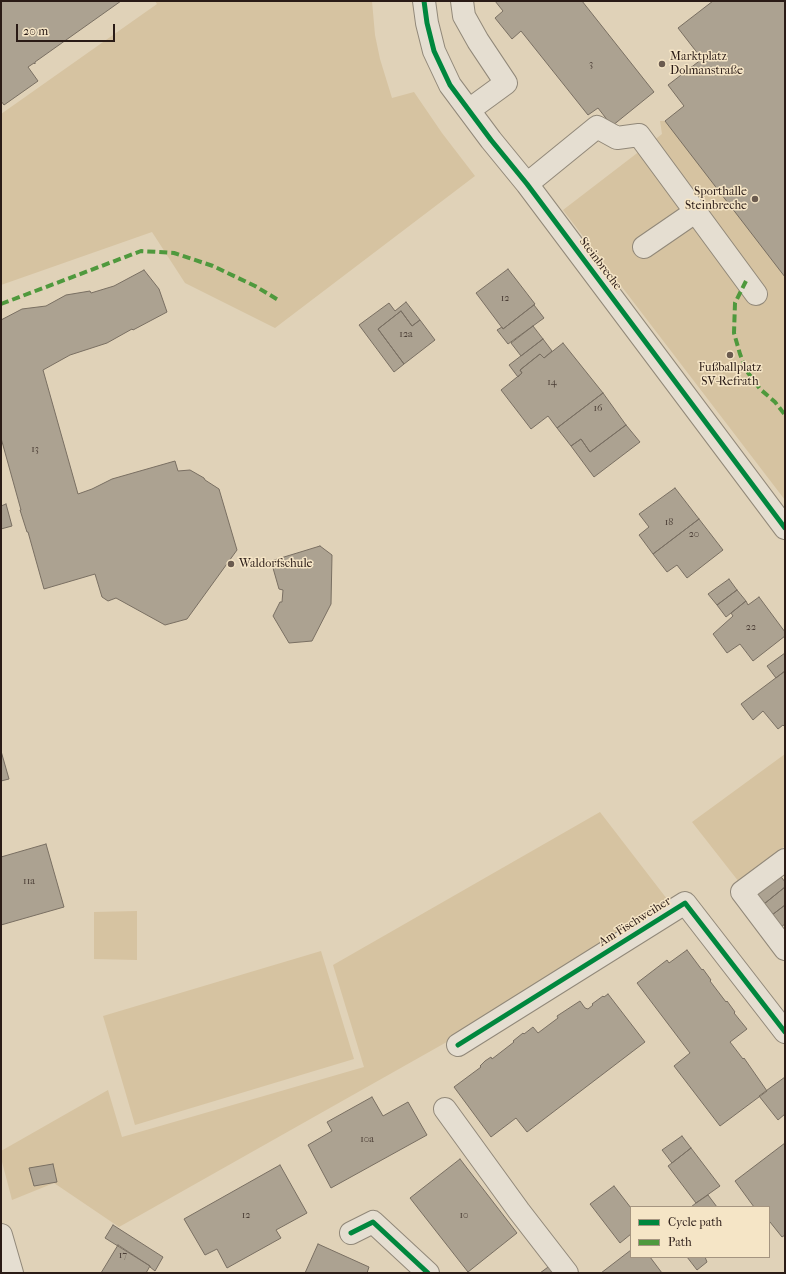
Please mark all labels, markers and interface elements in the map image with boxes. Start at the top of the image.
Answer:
scale bar [18,16,117,42]
text: 20 m [23,24,48,38]
place label: Marktplatz Dolmanstraße [670,50,743,78]
house number: 3 [589,59,593,71]
marker: Marktplatz Dolmanstraße [657,59,667,69]
place label: Sporthalle Steinbreche [685,185,747,213]
marker: Sporthalle Steinbreche [750,194,760,204]
street label: Steinbreche [576,235,624,293]
house number: 12 [501,293,509,305]
house number: 12a [399,329,413,341]
marker: Fußballplatz SV-Refrath [725,350,735,360]
place label: Fußballplatz SV-Refrath [698,361,762,389]
house number: 14 [547,377,557,389]
house number: 16 [594,403,602,415]
house number: 13 [31,444,39,456]
house number: 18 [665,517,673,529]
house number: 20 [689,529,699,541]
place label: Waldorfschule [239,557,313,571]
marker: Waldorfschule [226,559,236,569]
house number: 22 [746,622,756,634]
house number: 11a [23,876,35,888]
street label: Am Fischweiher [596,894,674,950]
house number: 10a [360,1134,374,1146]
legend [630,1206,770,1258]
house number: 12 [242,1210,250,1222]
house number: 10 [459,1210,469,1222]
text: Cycle path [668,1215,722,1229]
text: Path [668,1235,692,1249]
house number: 17 [119,1250,127,1262]

